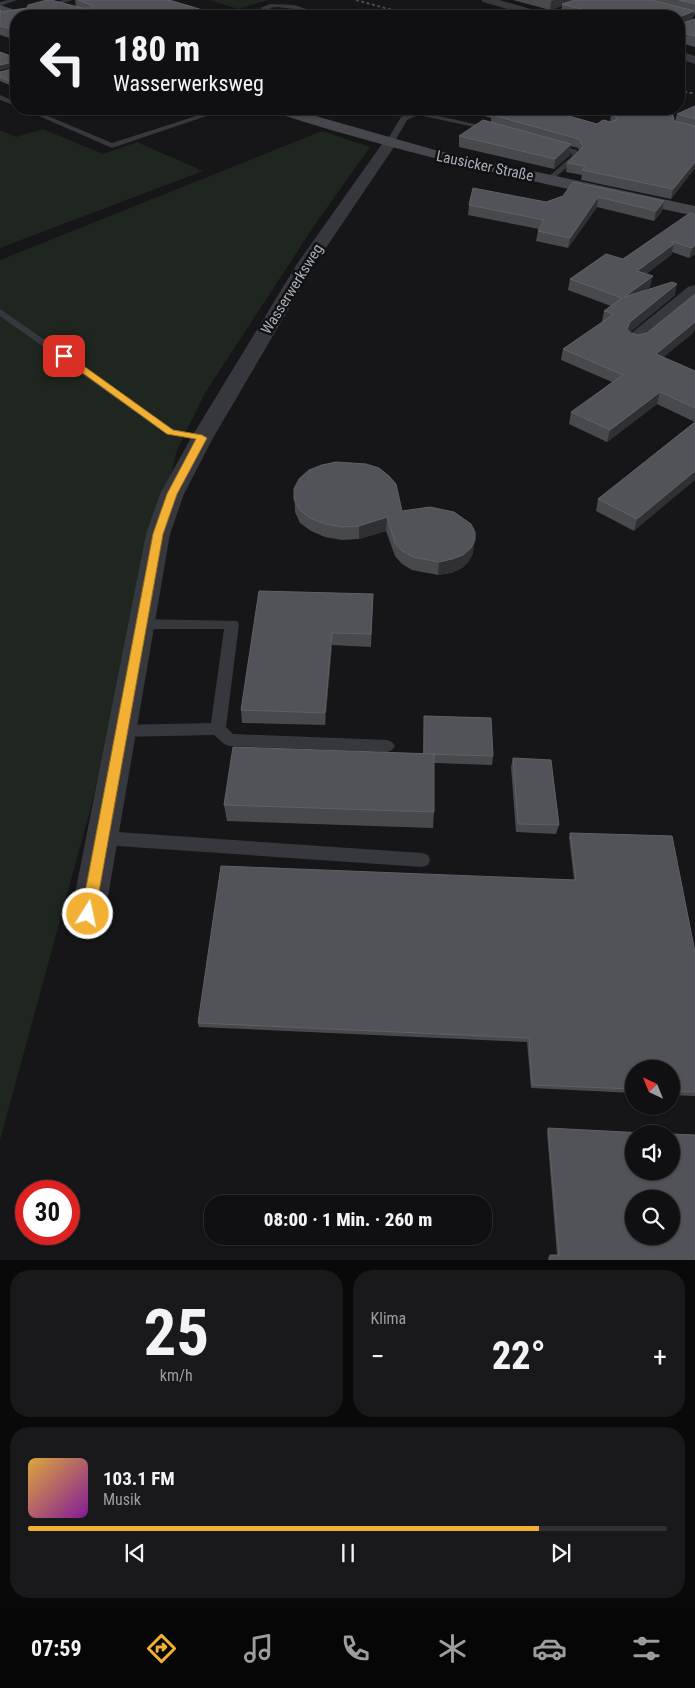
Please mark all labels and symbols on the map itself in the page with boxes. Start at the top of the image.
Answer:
street label: Lausicker Straße [435,147,535,185]
street label: Wasserwerksweg [257,241,327,337]
pin [43,335,85,377]
position arrow [61,887,113,939]
north arrow [625,1060,680,1115]
speed limit sign: 30 [15,1180,80,1245]

